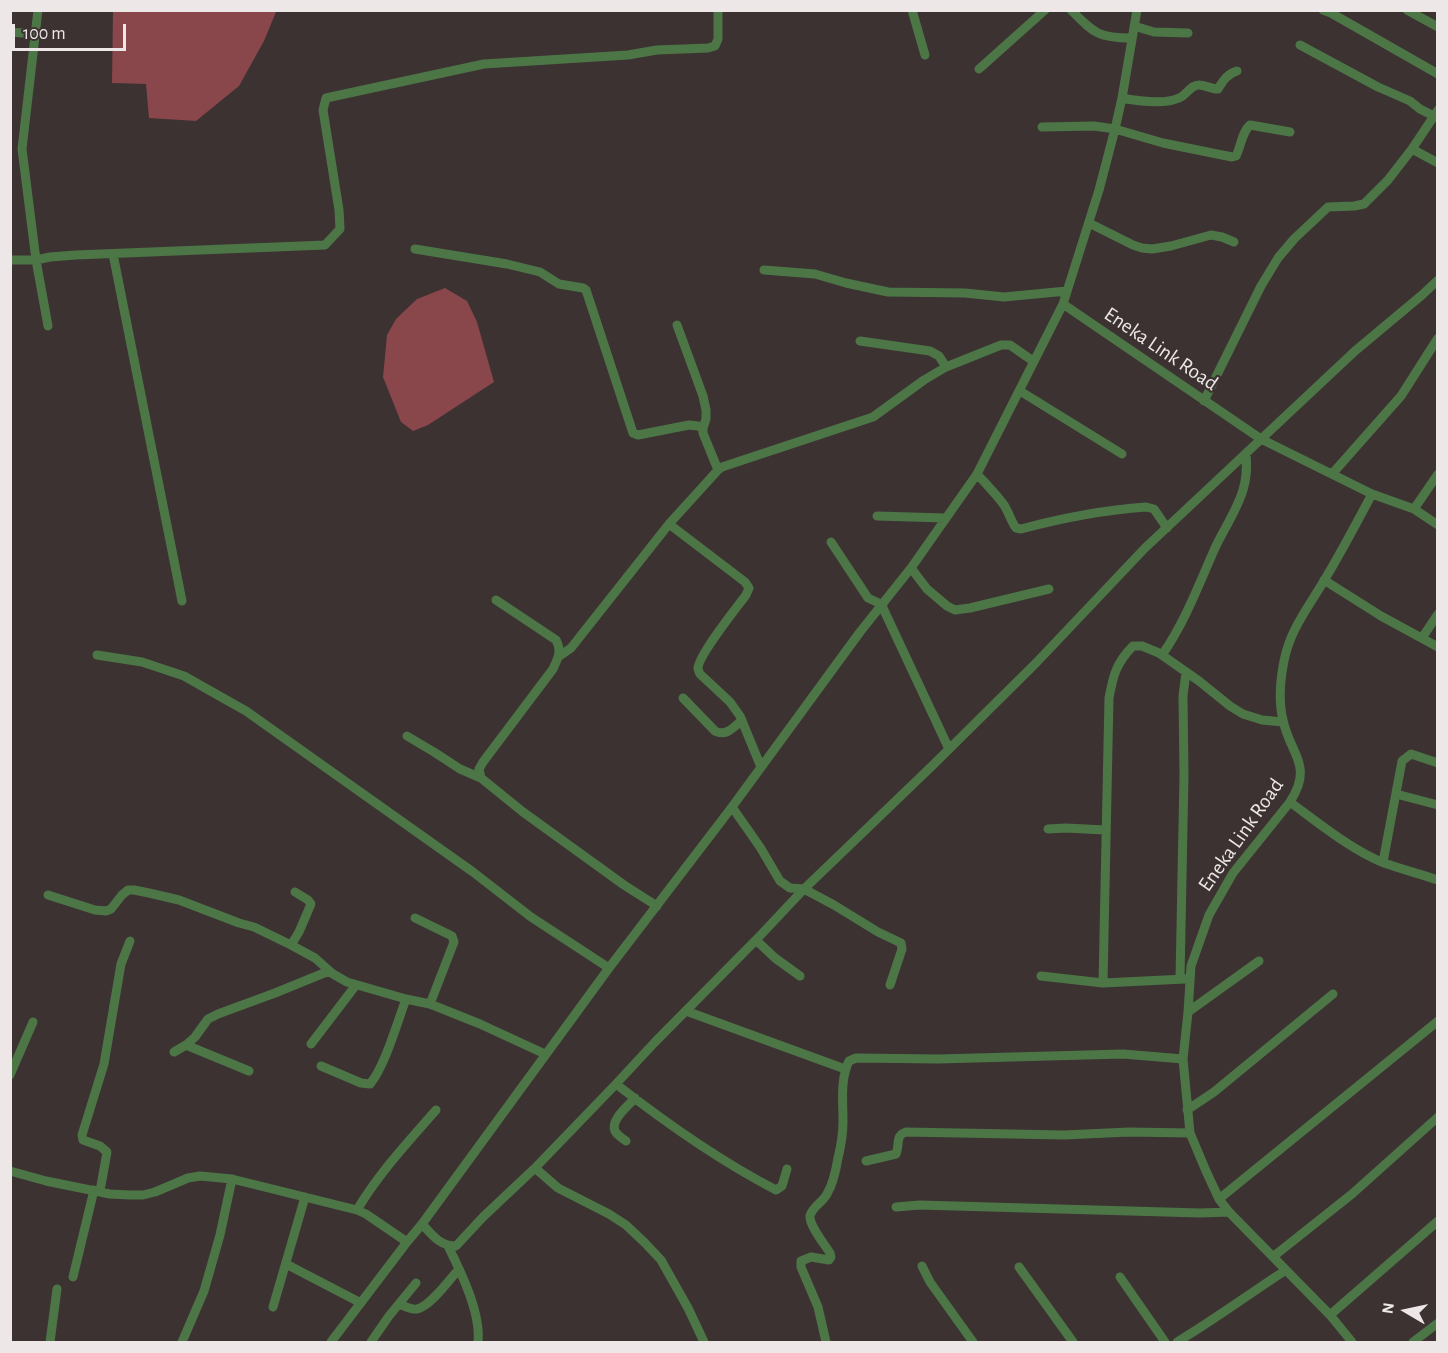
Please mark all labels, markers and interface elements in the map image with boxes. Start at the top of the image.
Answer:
scale bar [15,12,129,50]
text: 100 m [23,25,66,43]
street label: Eneka Link Road [1099,302,1223,396]
street label: Eneka Link Road [1193,774,1289,896]
north arrow [1376,1281,1436,1341]
text: N [1379,1301,1397,1315]

